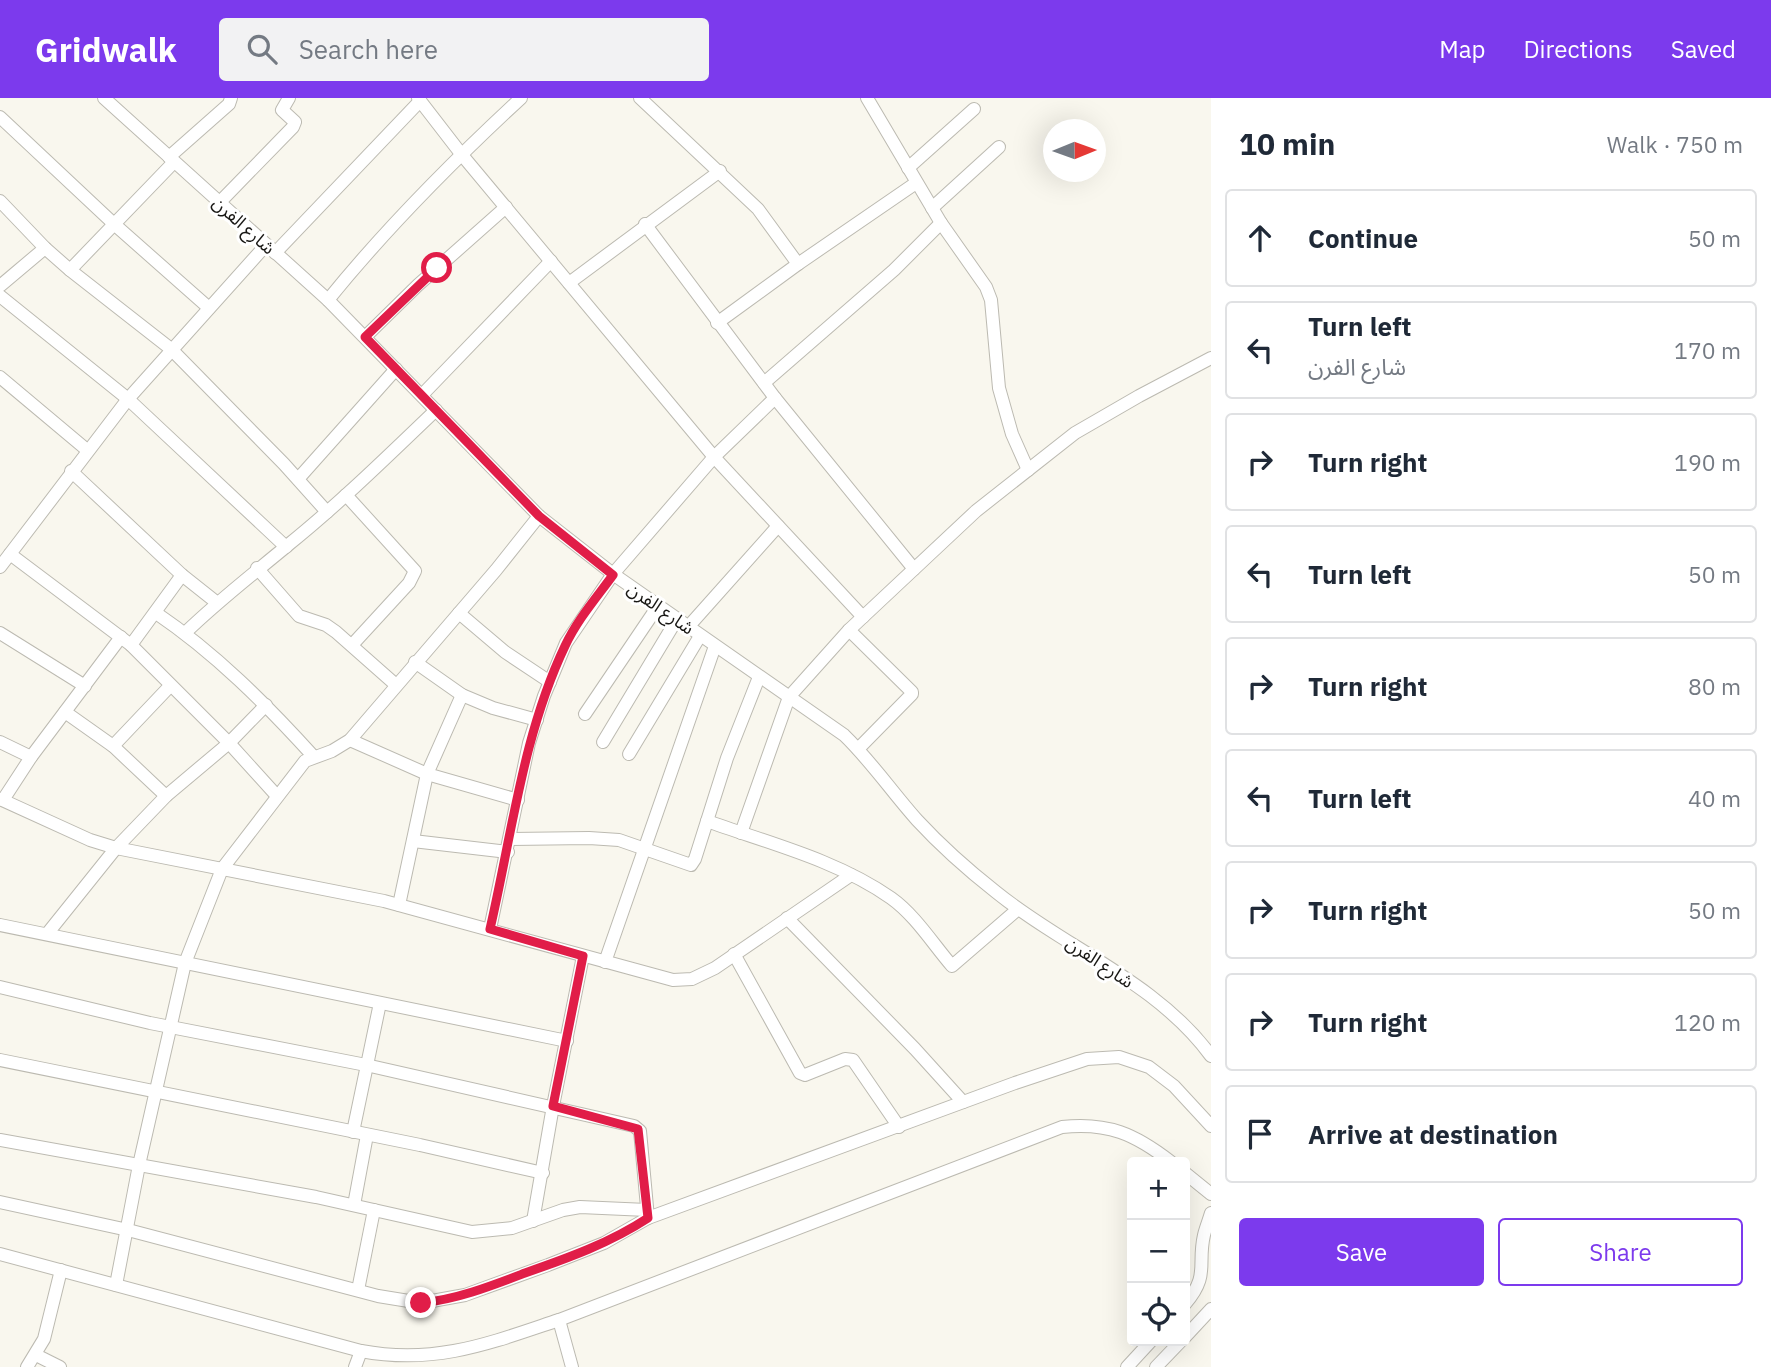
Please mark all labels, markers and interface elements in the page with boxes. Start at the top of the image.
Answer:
search box [219,18,709,81]
text: Gridwalk [35,28,177,71]
icon: search [243,30,281,68]
text: Search here [299,32,438,66]
text: Map [1439,33,1485,65]
text: Directions [1523,33,1633,65]
text: Saved [1671,33,1736,65]
north arrow [1043,119,1106,182]
text: 10 min [1239,124,1335,163]
text: Walk · 750 m [1607,129,1743,159]
street label: شارع الفرن [206,191,280,261]
icon: ahead [1241,219,1279,257]
text: Continue [1308,221,1418,255]
text: 50 m [1688,223,1741,253]
route start [421,252,452,283]
text: Turn left [1308,309,1411,343]
icon: left [1241,331,1279,369]
text: 170 m [1674,335,1741,365]
text: شارع الفرن [1308,351,1406,381]
icon: right [1241,443,1279,481]
text: Turn right [1308,445,1427,479]
text: 190 m [1674,447,1741,477]
icon: left [1241,555,1279,593]
text: Turn left [1308,557,1411,591]
text: 50 m [1688,559,1741,589]
street label: شارع الفرن [621,577,699,642]
icon: right [1241,667,1279,705]
text: Turn right [1308,669,1427,703]
text: 80 m [1688,671,1741,701]
icon: left [1241,779,1279,817]
text: Turn left [1308,781,1411,815]
text: 40 m [1688,783,1741,813]
icon: right [1241,891,1279,929]
text: Turn right [1308,893,1427,927]
text: 50 m [1688,895,1741,925]
street label: شارع الفرن [1060,931,1138,995]
icon: right [1241,1003,1279,1041]
text: Turn right [1308,1005,1427,1039]
text: 120 m [1674,1007,1741,1037]
icon: arrive [1241,1115,1279,1153]
text: Arrive at destination [1308,1117,1558,1151]
map controls [1127,1157,1190,1346]
button: + [1127,1157,1190,1220]
button: Save [1239,1218,1484,1286]
button: Share [1498,1218,1743,1286]
button: − [1127,1220,1190,1283]
button: locate [1127,1283,1190,1346]
route end [405,1287,436,1318]

